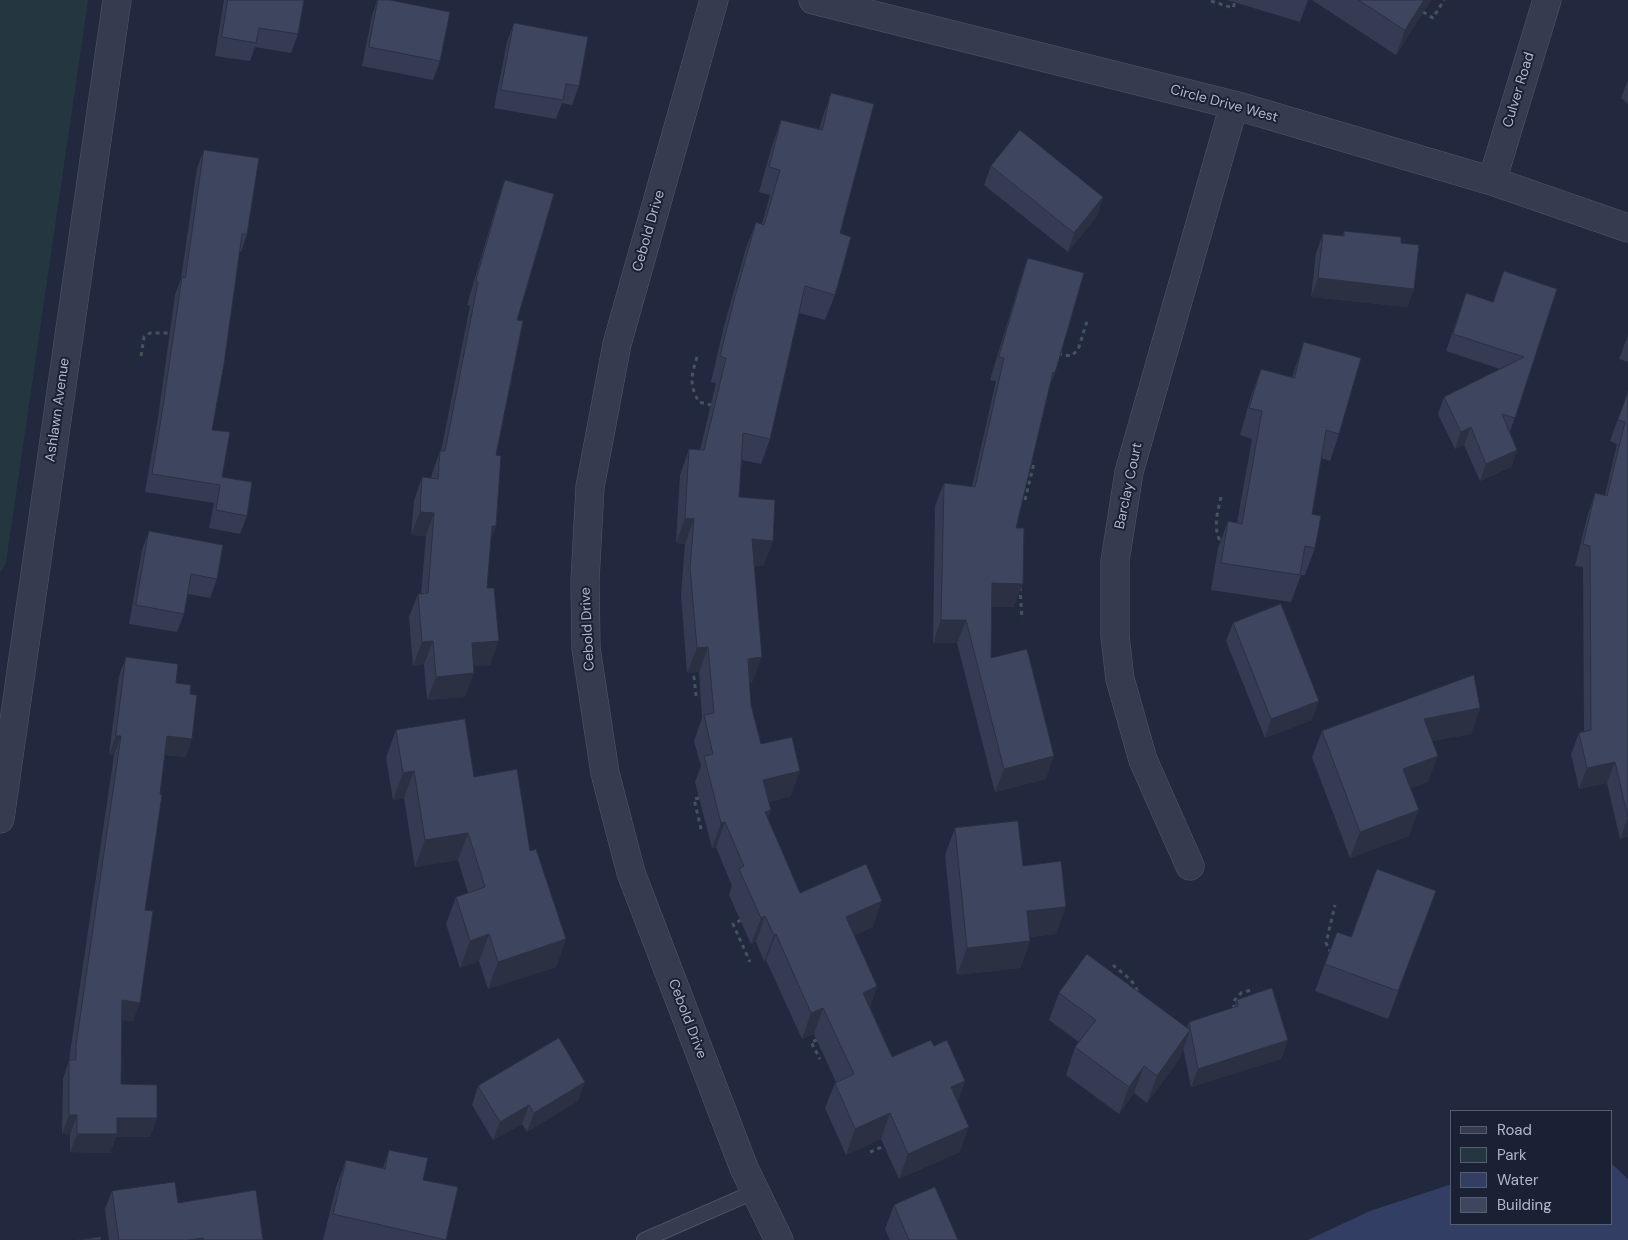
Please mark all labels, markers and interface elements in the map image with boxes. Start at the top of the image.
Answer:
street label: Culver Road [1500,50,1538,130]
street label: Circle Drive West [1168,82,1280,126]
street label: Cebold Drive [629,188,669,274]
street label: Ashlawn Avenue [42,357,74,463]
street label: Barclay Court [1112,441,1146,531]
street label: Cebold Drive [577,587,599,671]
street label: Cebold Drive [664,977,710,1061]
legend [1450,1110,1613,1225]
text: Road [1497,1120,1532,1140]
text: Park [1497,1145,1527,1165]
text: Water [1497,1170,1538,1190]
text: Building [1497,1195,1552,1215]

